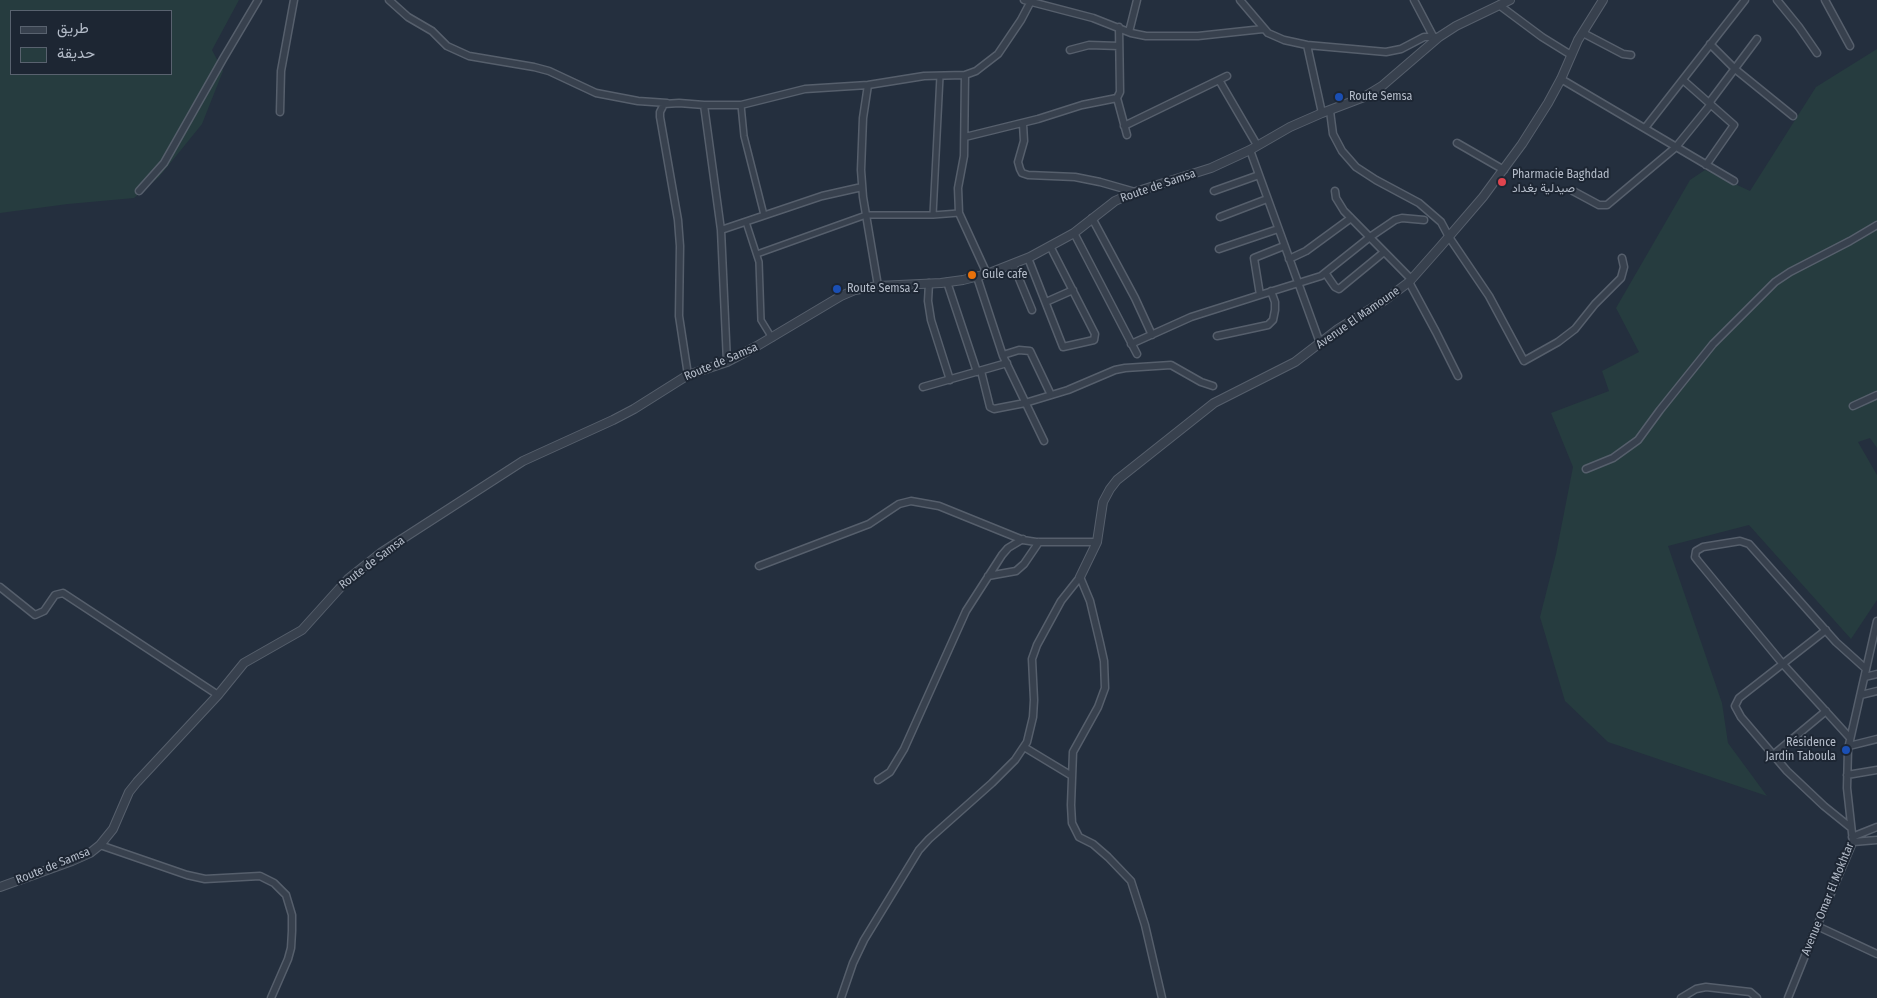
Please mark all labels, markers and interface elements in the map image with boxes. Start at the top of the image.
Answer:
legend [10,10,172,75]
text: طريق [57,19,89,37]
text: حديقة [57,44,95,62]
place label: Route Semsa [1349,90,1412,104]
marker: Route Semsa [1333,91,1345,103]
street label: Route de Samsa [1118,166,1198,206]
place label: Pharmacie Baghdad صيدلية بغداد [1512,168,1609,196]
marker: Pharmacie Baghdad صيدلية بغداد [1496,176,1508,188]
place label: Gule cafe [982,268,1027,282]
marker: Gule cafe [966,269,978,281]
place label: Route Semsa 2 [847,282,919,296]
marker: Route Semsa 2 [831,283,843,295]
street label: Avenue El Mamoune [1313,284,1403,352]
street label: Route de Samsa [682,340,760,384]
street label: Route de Samsa [336,534,408,592]
place label: Résidence Jardin Taboula [1766,736,1836,764]
marker: Résidence Jardin Taboula [1840,744,1852,756]
street label: Avenue Omar El Mokhtar [1799,840,1857,958]
street label: Route de Samsa [14,845,92,887]

